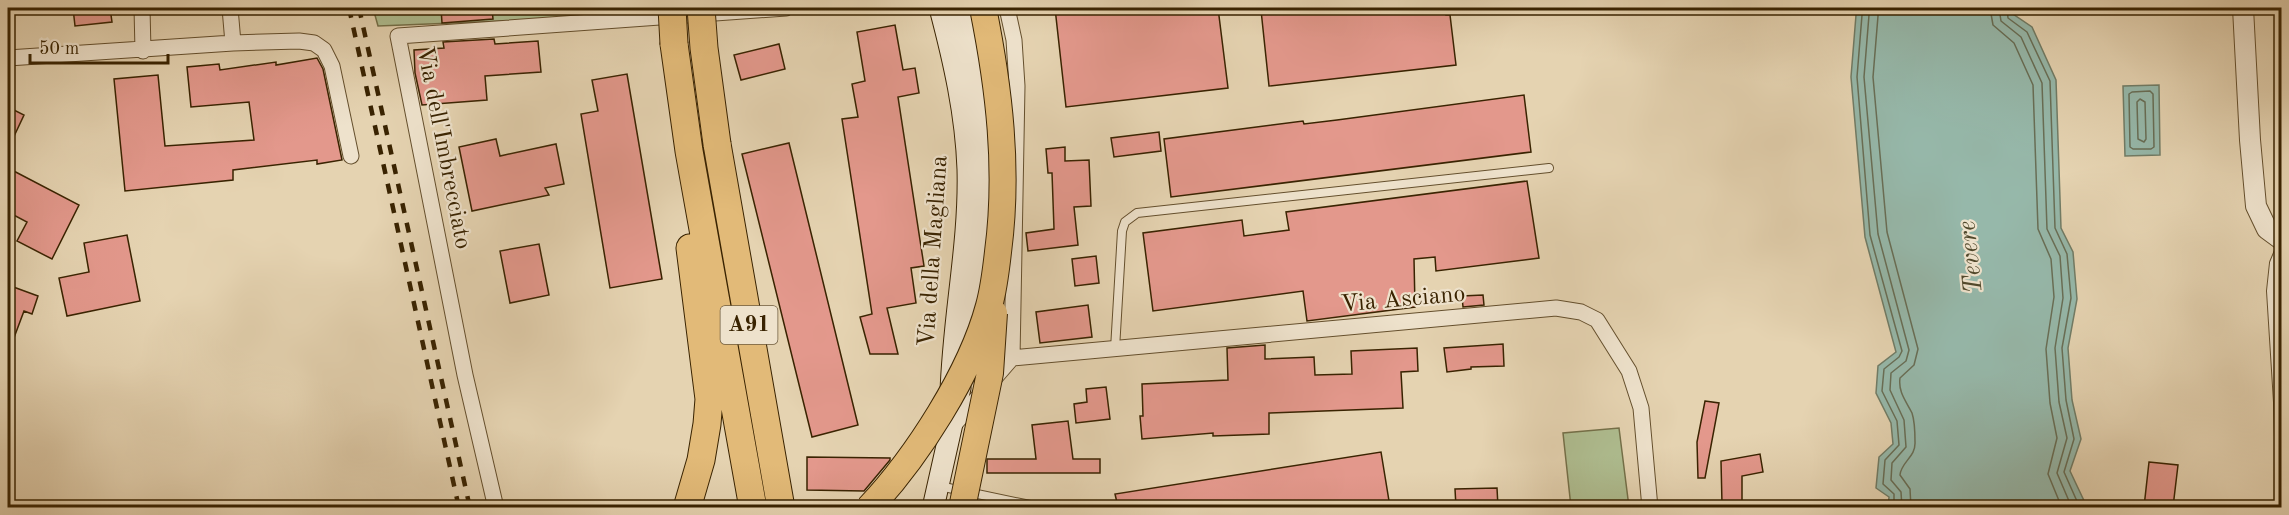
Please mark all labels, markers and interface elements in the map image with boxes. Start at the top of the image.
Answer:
scale bar [30,27,168,65]
text: 50 m [39,40,79,58]
street label: Via dell'Imbrecciato [412,45,474,251]
street label: Via della Magliana [915,154,953,348]
water label: Tevere [1954,219,1988,295]
street label: Via Asciano [1340,283,1466,317]
road number: A91 [720,306,777,344]

